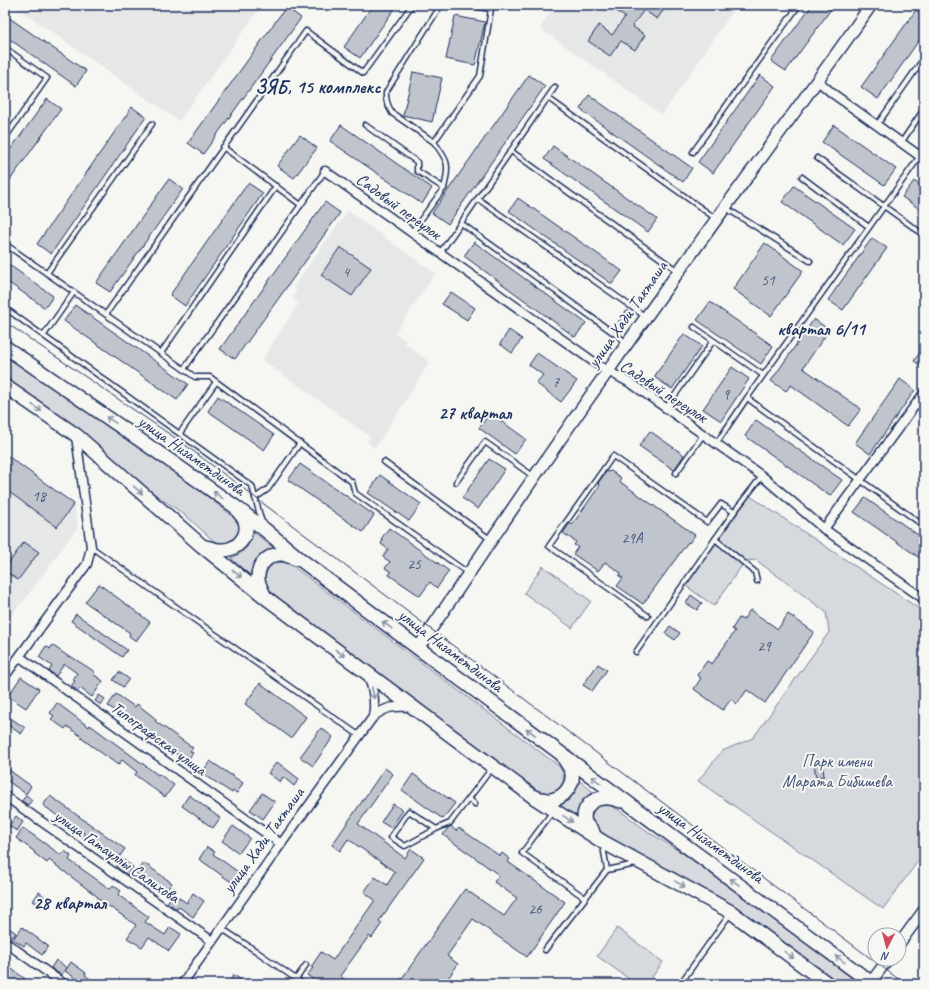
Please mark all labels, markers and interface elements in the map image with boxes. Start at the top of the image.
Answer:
district label: ЗЯБ, 15 комплекс [255,75,382,99]
street label: Садовый переулок [352,169,447,245]
street label: улица Хади Такташа [582,256,673,372]
house number: 4 [343,263,351,282]
house number: 51 [761,271,776,290]
district label: квартал 6/11 [777,318,867,340]
street label: Садовый переулок [616,355,713,428]
house number: 7 [553,373,561,392]
house number: 9 [723,385,731,404]
district label: 27 квартал [438,402,513,424]
one-way arrow [31,404,42,412]
street label: улица Низаметдинова [133,410,251,501]
one-way arrow [106,416,117,424]
one-way arrow [133,485,143,494]
house number: 18 [32,487,47,506]
one-way arrow [212,491,223,499]
house number: 29А [621,529,644,548]
house number: 25 [407,555,422,574]
one-way arrow [231,570,242,578]
street label: улица Низаметдинова [393,604,509,698]
one-way arrow [382,621,393,629]
house number: 29 [757,637,772,656]
one-way arrow [335,649,346,657]
one-way arrow [370,687,378,700]
street label: Типографская улица [107,697,211,781]
one-way arrow [526,728,537,736]
park label: Парк имени Марата Бибишева [782,751,893,792]
one-way arrow [591,776,602,784]
street label: улица Хади Такташа [218,783,309,898]
street label: улица Низаметдинова [653,796,769,889]
street label: улица Гатауллы Салихова [49,805,185,909]
one-way arrow [562,815,574,823]
one-way arrow [729,878,740,886]
one-way arrow [674,881,686,888]
district label: 28 квартал [33,892,108,914]
house number: 26 [528,900,543,919]
north arrow [867,927,907,967]
text: N [880,949,890,964]
one-way arrow [783,951,794,959]
one-way arrow [834,955,845,963]

